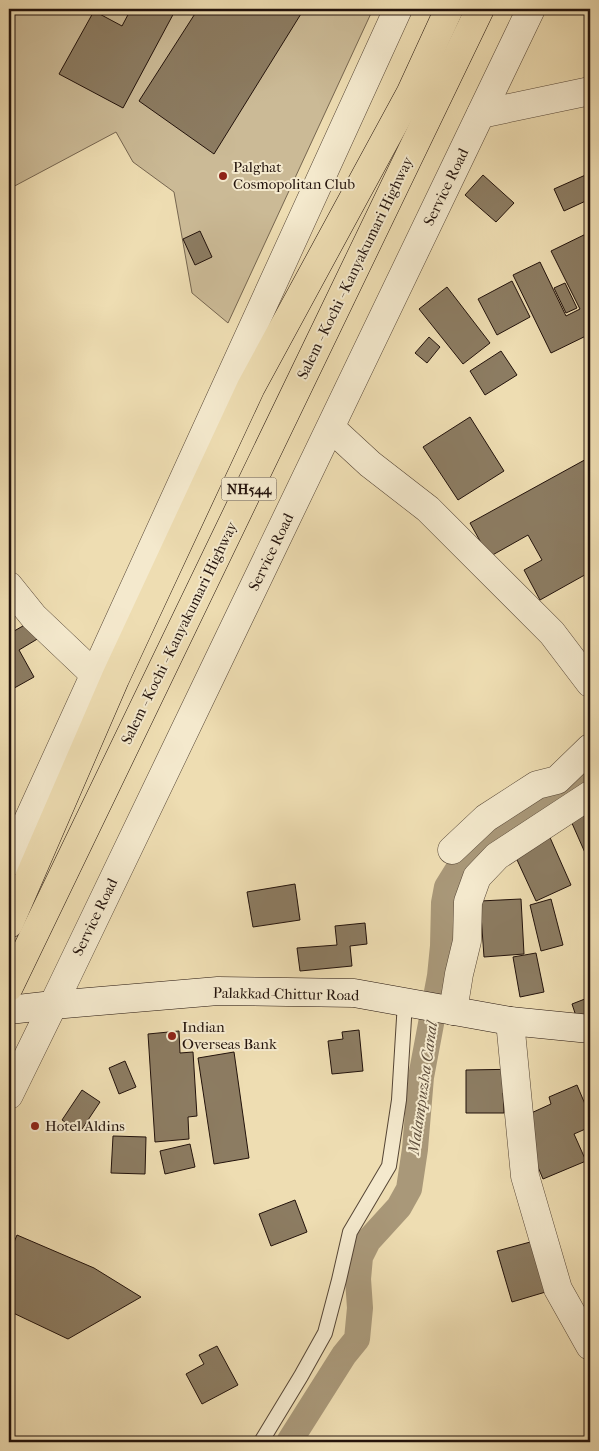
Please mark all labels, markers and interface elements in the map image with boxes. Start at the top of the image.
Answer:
street label: Service Road [419,145,473,229]
street label: Salem - Kochi - Kanyakumari Highway [293,153,417,382]
place label: Palghat Cosmopolitan Club [233,158,355,193]
marker: Palghat Cosmopolitan Club [217,170,229,182]
road number: NH544 [222,478,276,500]
street label: Service Road [244,510,298,594]
street label: Salem - Kochi - Kanyakumari Highway [117,518,241,747]
street label: Service Road [68,875,122,959]
street label: Palakkad-Chittur Road [213,984,360,1004]
place label: Indian Overseas Bank [182,1018,277,1053]
water label: Malampuzha Canal [404,1018,442,1157]
marker: Indian Overseas Bank [166,1030,178,1042]
place label: Hotel Aldins [45,1117,125,1135]
marker: Hotel Aldins [29,1120,41,1132]

